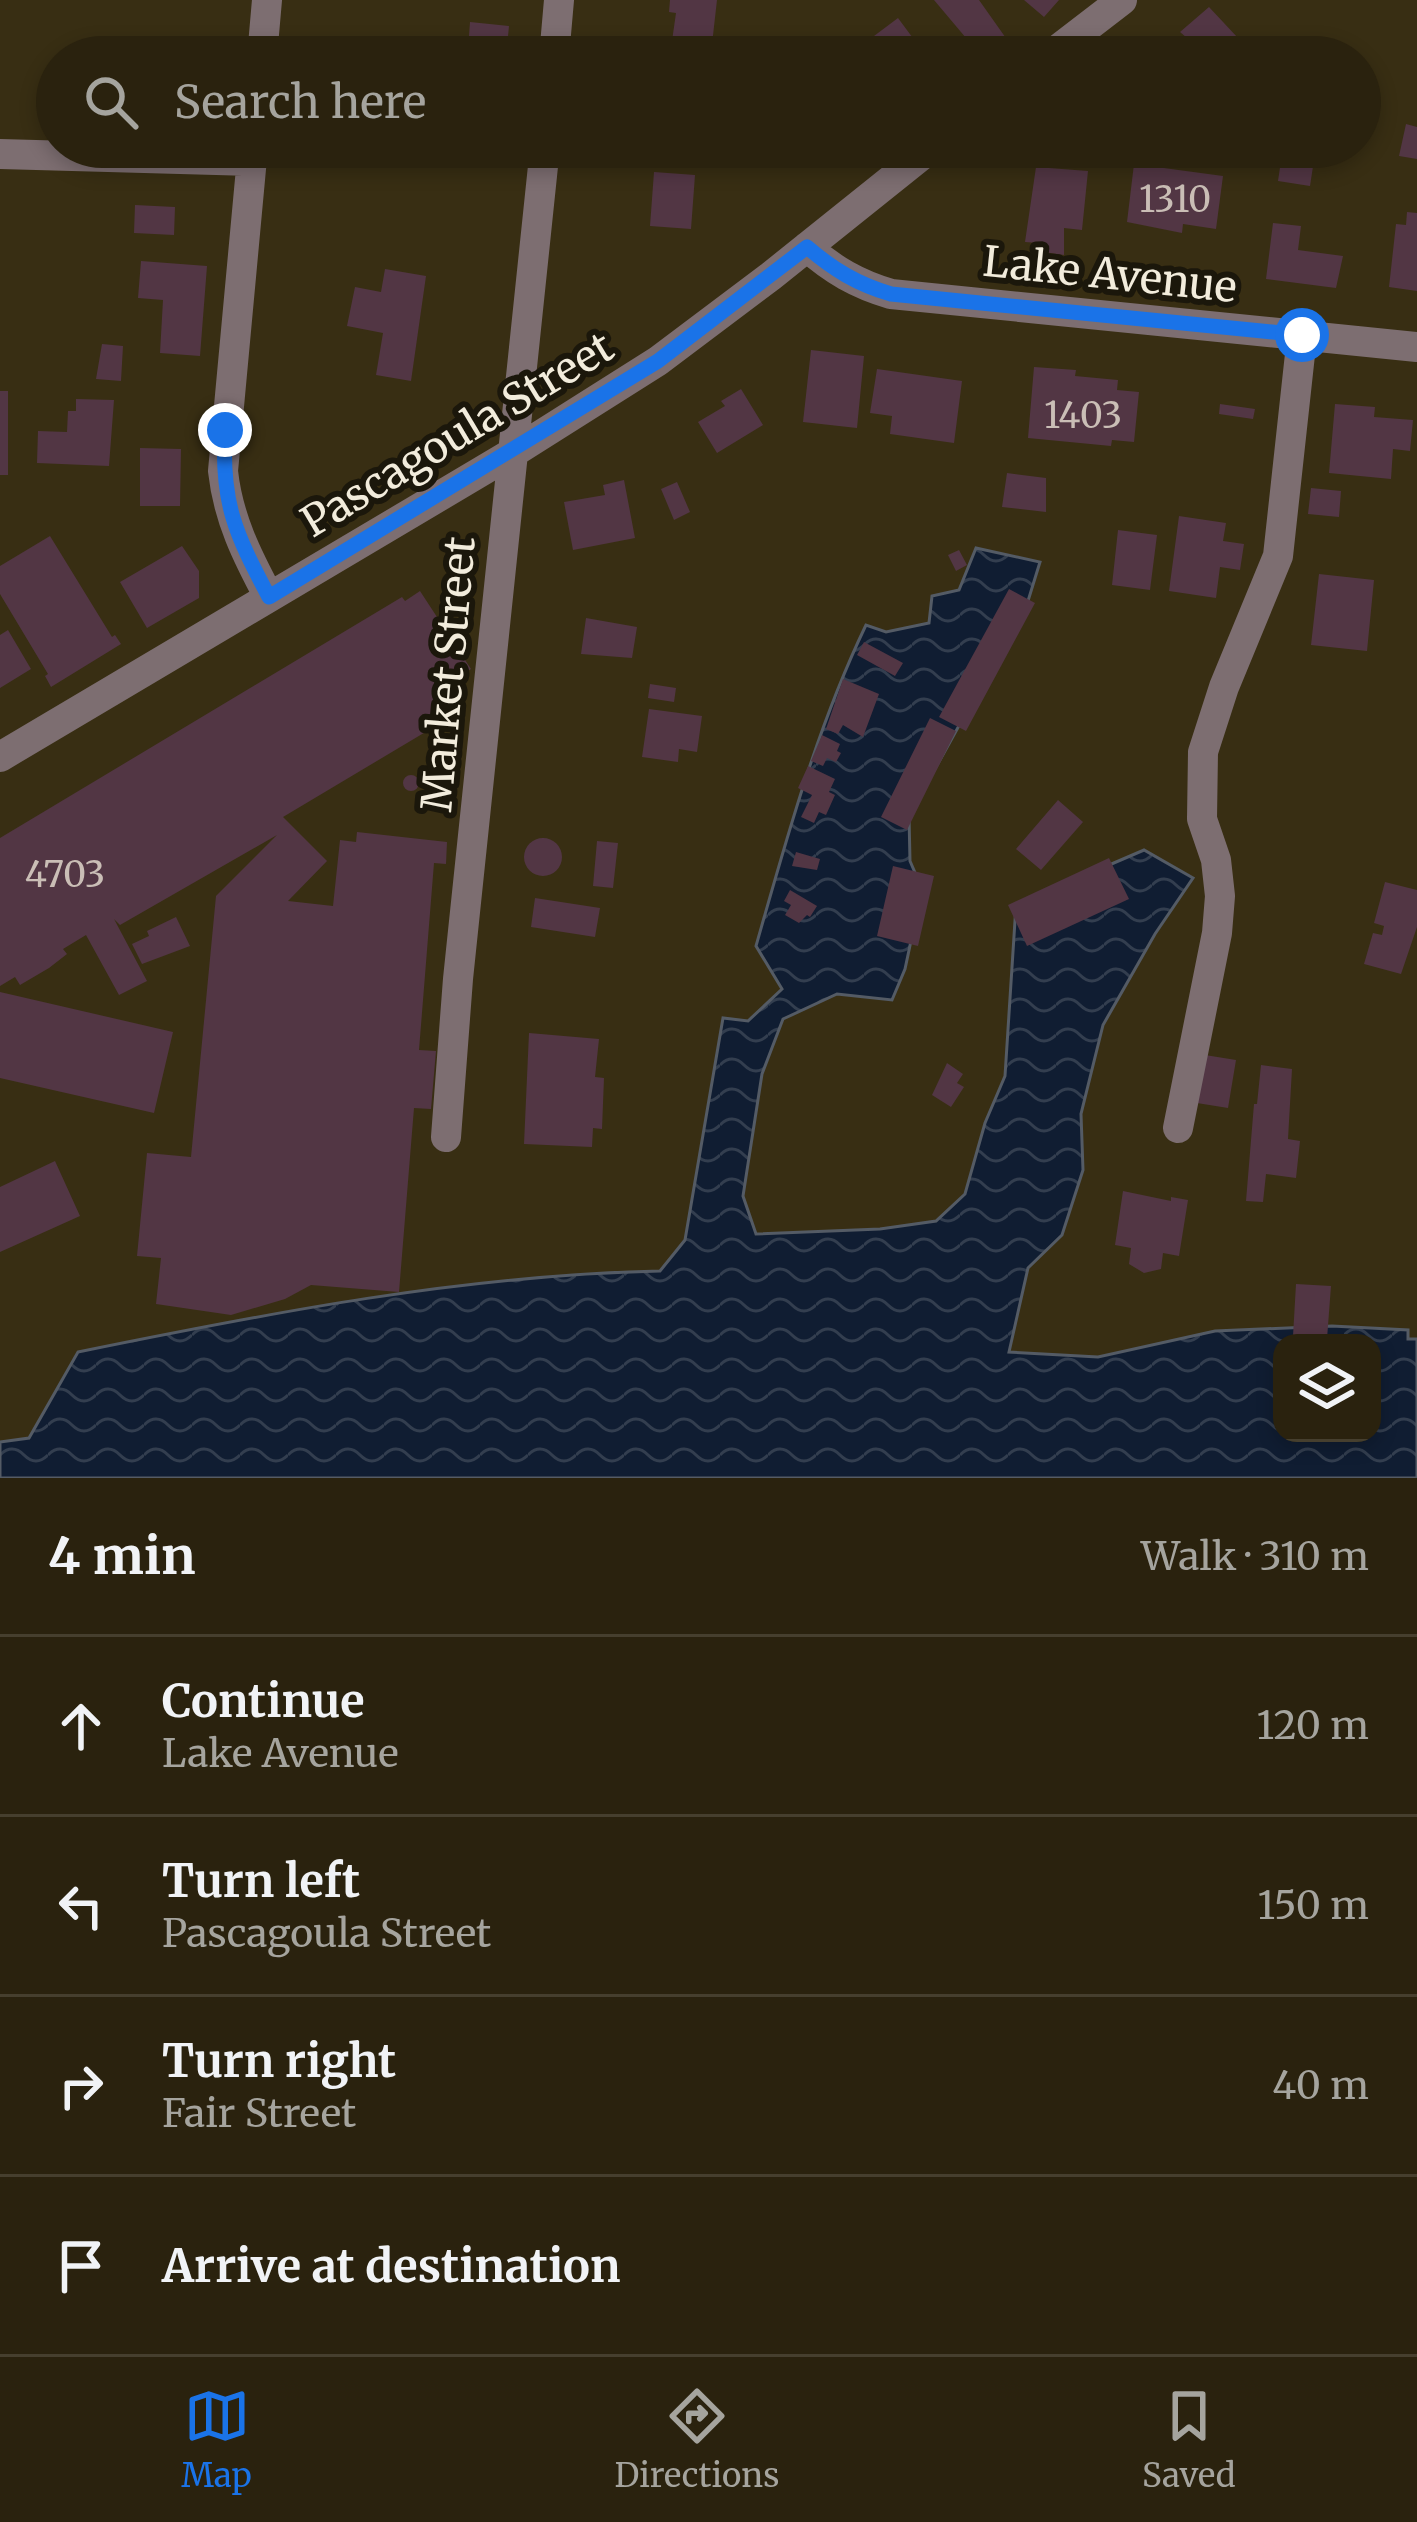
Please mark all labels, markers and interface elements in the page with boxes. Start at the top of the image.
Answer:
search box [36,36,1381,168]
icon: search [78,69,144,135]
text: Search here [174,74,426,130]
house number: 1310 [1139,177,1211,222]
street label: Lake Avenue [981,235,1239,313]
route start [1275,308,1329,362]
street label: Pascagoula Street [292,320,623,548]
house number: 1403 [1044,393,1122,438]
route end [198,403,252,457]
street label: Market Street [410,534,486,814]
house number: 4703 [25,852,105,897]
map controls [1273,1334,1381,1442]
button: layers [1273,1334,1381,1442]
text: 4 min [48,1524,196,1588]
text: Walk · 310 m [1141,1532,1369,1581]
text: Continue [162,1673,364,1729]
icon: ahead [48,1693,114,1759]
text: 120 m [1256,1701,1369,1750]
text: Lake Avenue [162,1729,399,1778]
text: Turn left [162,1853,360,1909]
icon: left [48,1873,114,1939]
text: 150 m [1257,1881,1369,1930]
text: Pascagoula Street [162,1909,491,1958]
text: Turn right [162,2033,396,2089]
icon: right [48,2053,114,2119]
text: 40 m [1272,2061,1369,2110]
text: Fair Street [162,2089,356,2138]
icon: arrive [48,2233,114,2299]
text: Arrive at destination [162,2238,620,2294]
tab: Map [181,2383,252,2496]
tab: Directions [614,2383,779,2496]
tab: Saved [1142,2383,1236,2496]

